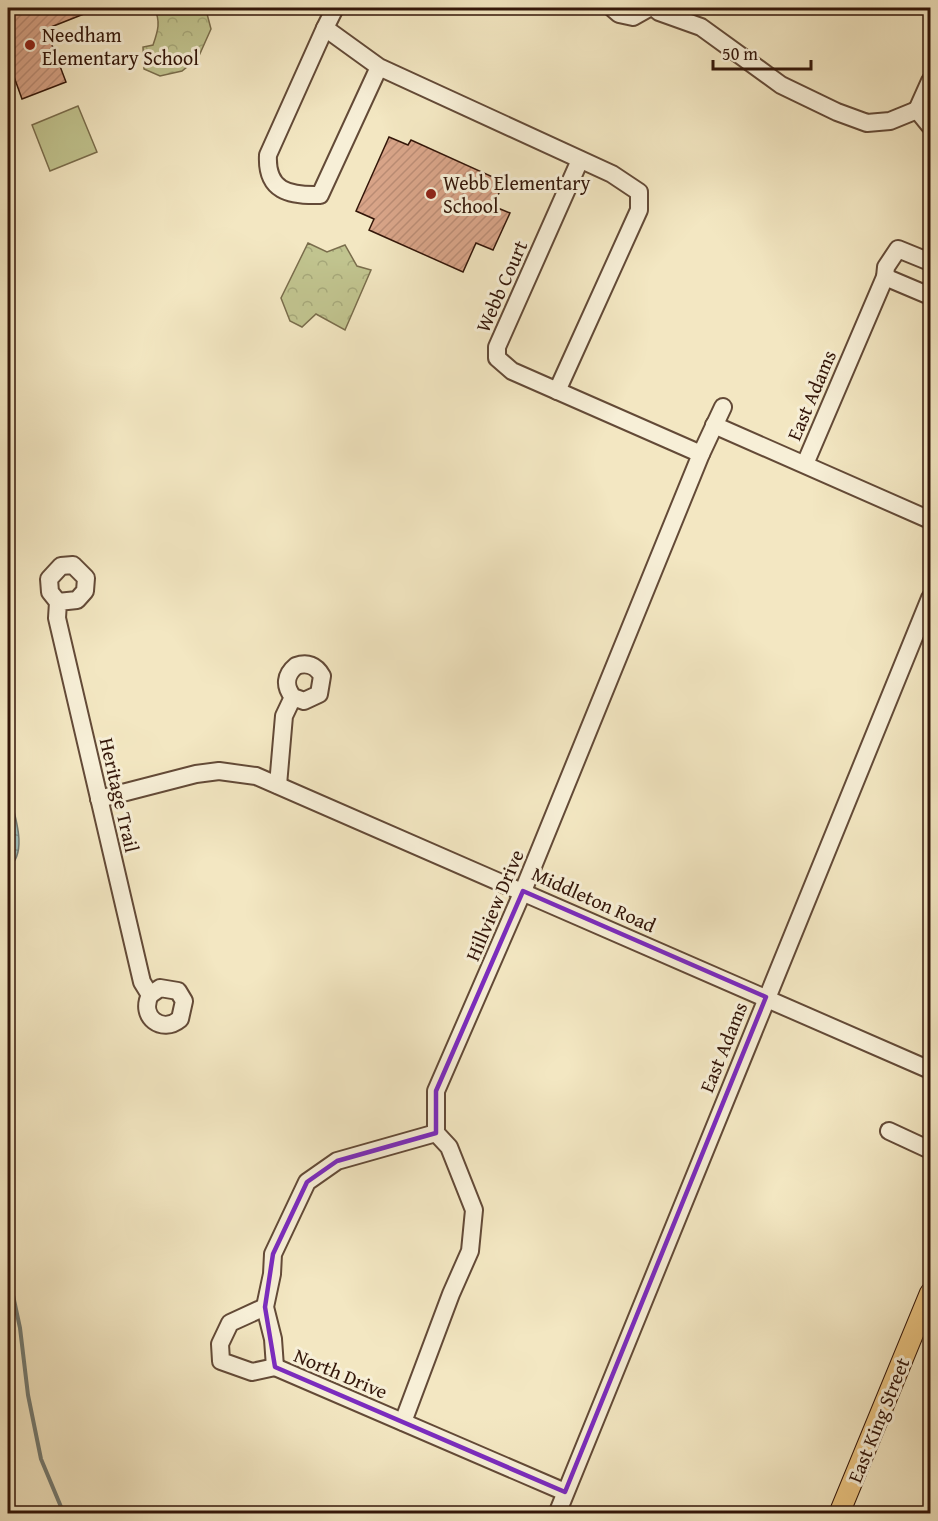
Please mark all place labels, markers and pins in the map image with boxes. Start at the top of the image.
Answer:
place label: Needham Elementary School [42,20,199,72]
marker: Needham Elementary School [23,38,37,52]
place label: Webb Elementary School [443,168,591,220]
marker: Webb Elementary School [424,187,438,201]

